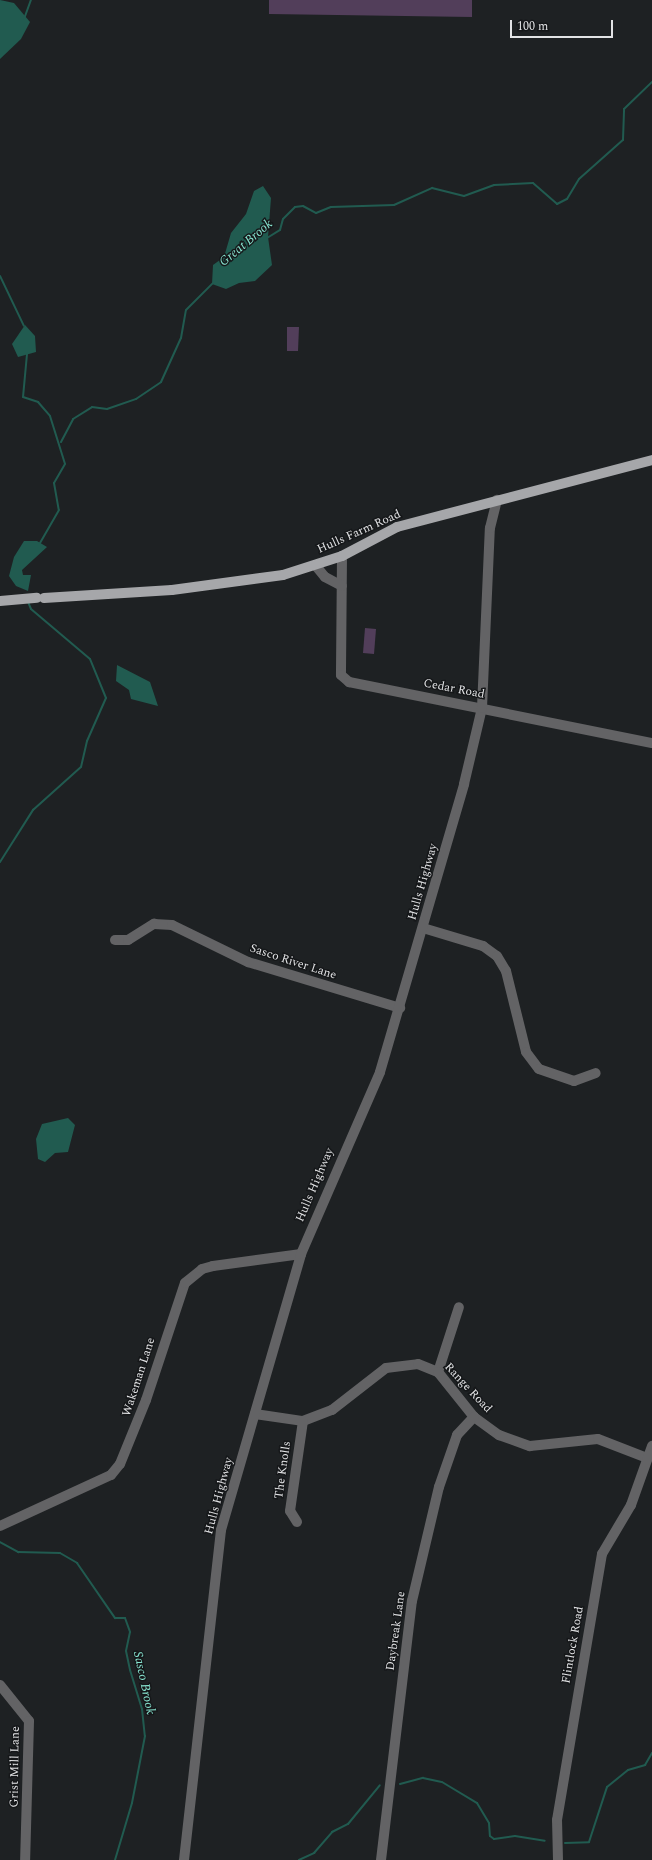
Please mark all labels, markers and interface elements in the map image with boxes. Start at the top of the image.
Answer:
scale bar [512,12,615,38]
text: 100 m [517,17,548,36]
water label: Great Brook [216,216,276,270]
street label: Hulls Farm Road [315,507,403,557]
street label: Cedar Road [422,676,486,702]
street label: Hulls Highway [405,842,441,922]
street label: Sasco River Lane [248,941,338,983]
street label: Hulls Highway [293,1146,337,1224]
street label: Wakeman Lane [119,1336,159,1418]
street label: Range Road [441,1360,495,1416]
street label: The Knolls [272,1440,294,1500]
street label: Hulls Highway [202,1456,236,1536]
street label: Daybreak Lane [383,1590,409,1672]
street label: Flintlock Road [559,1605,587,1685]
water label: Sasco Brook [130,1650,158,1716]
street label: Grist Mill Lane [7,1726,23,1808]

